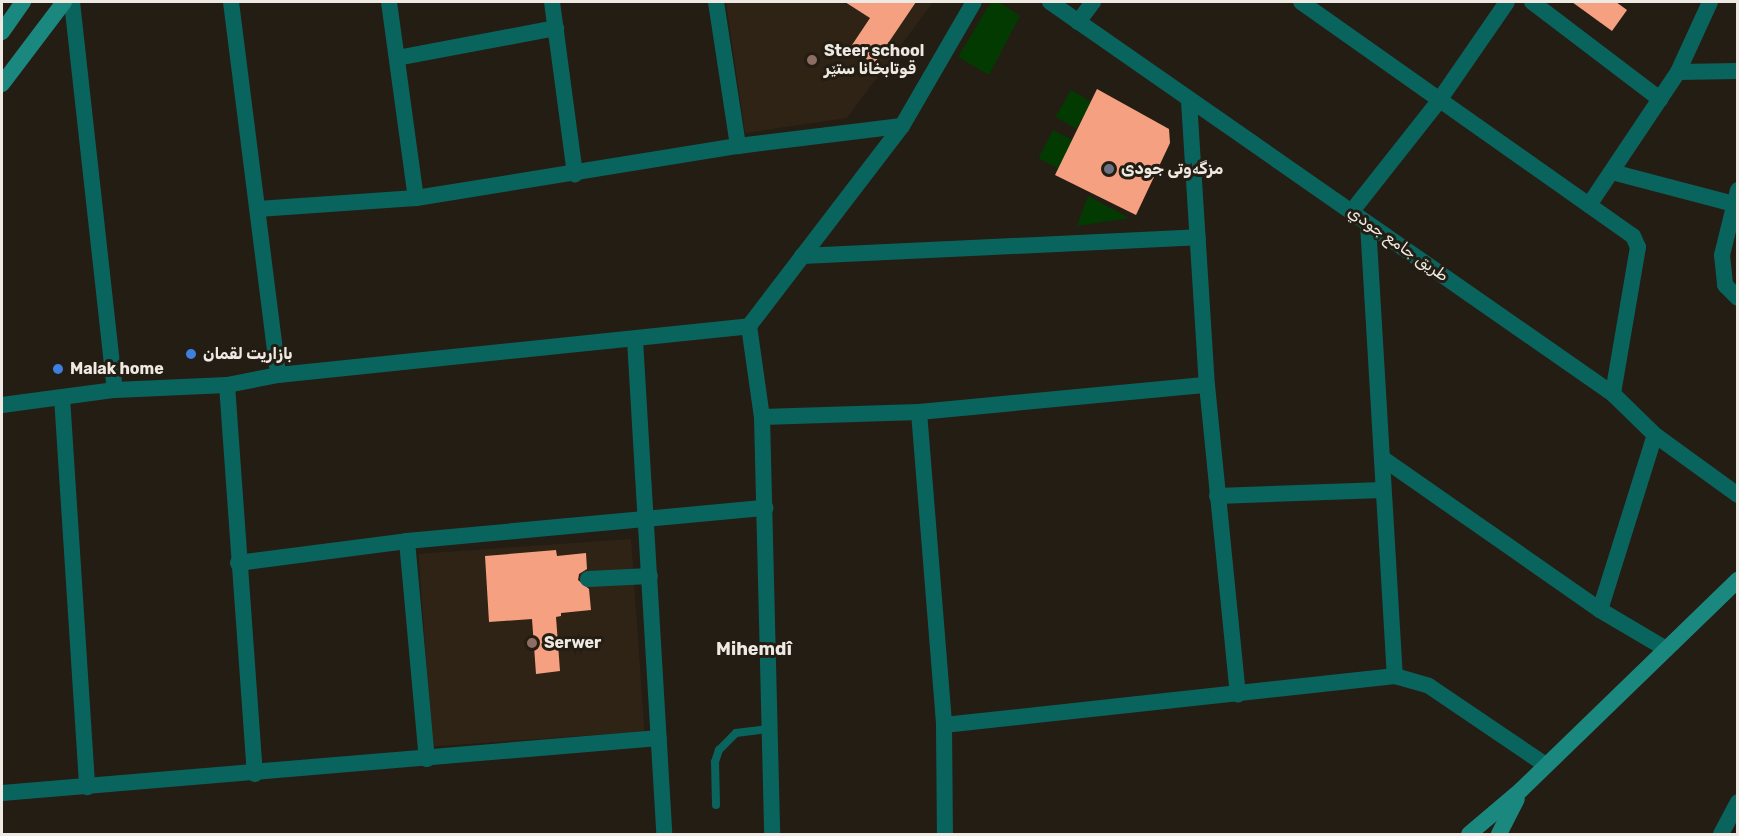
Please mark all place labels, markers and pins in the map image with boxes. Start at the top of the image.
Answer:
place label: Steer school قوتابخانا ستێر [824,41,925,79]
marker: Steer school قوتابخانا ستێر [805,53,819,67]
place label: مزگەوتی جودی [1121,159,1223,179]
marker: مزگەوتی جودی [1102,162,1116,176]
place label: بازاريت لقمان [203,344,293,364]
marker: بازاريت لقمان [184,347,198,361]
place label: Malak home [70,359,164,379]
marker: Malak home [51,362,65,376]
place label: Serwer [544,633,601,653]
marker: Serwer [525,636,539,650]

